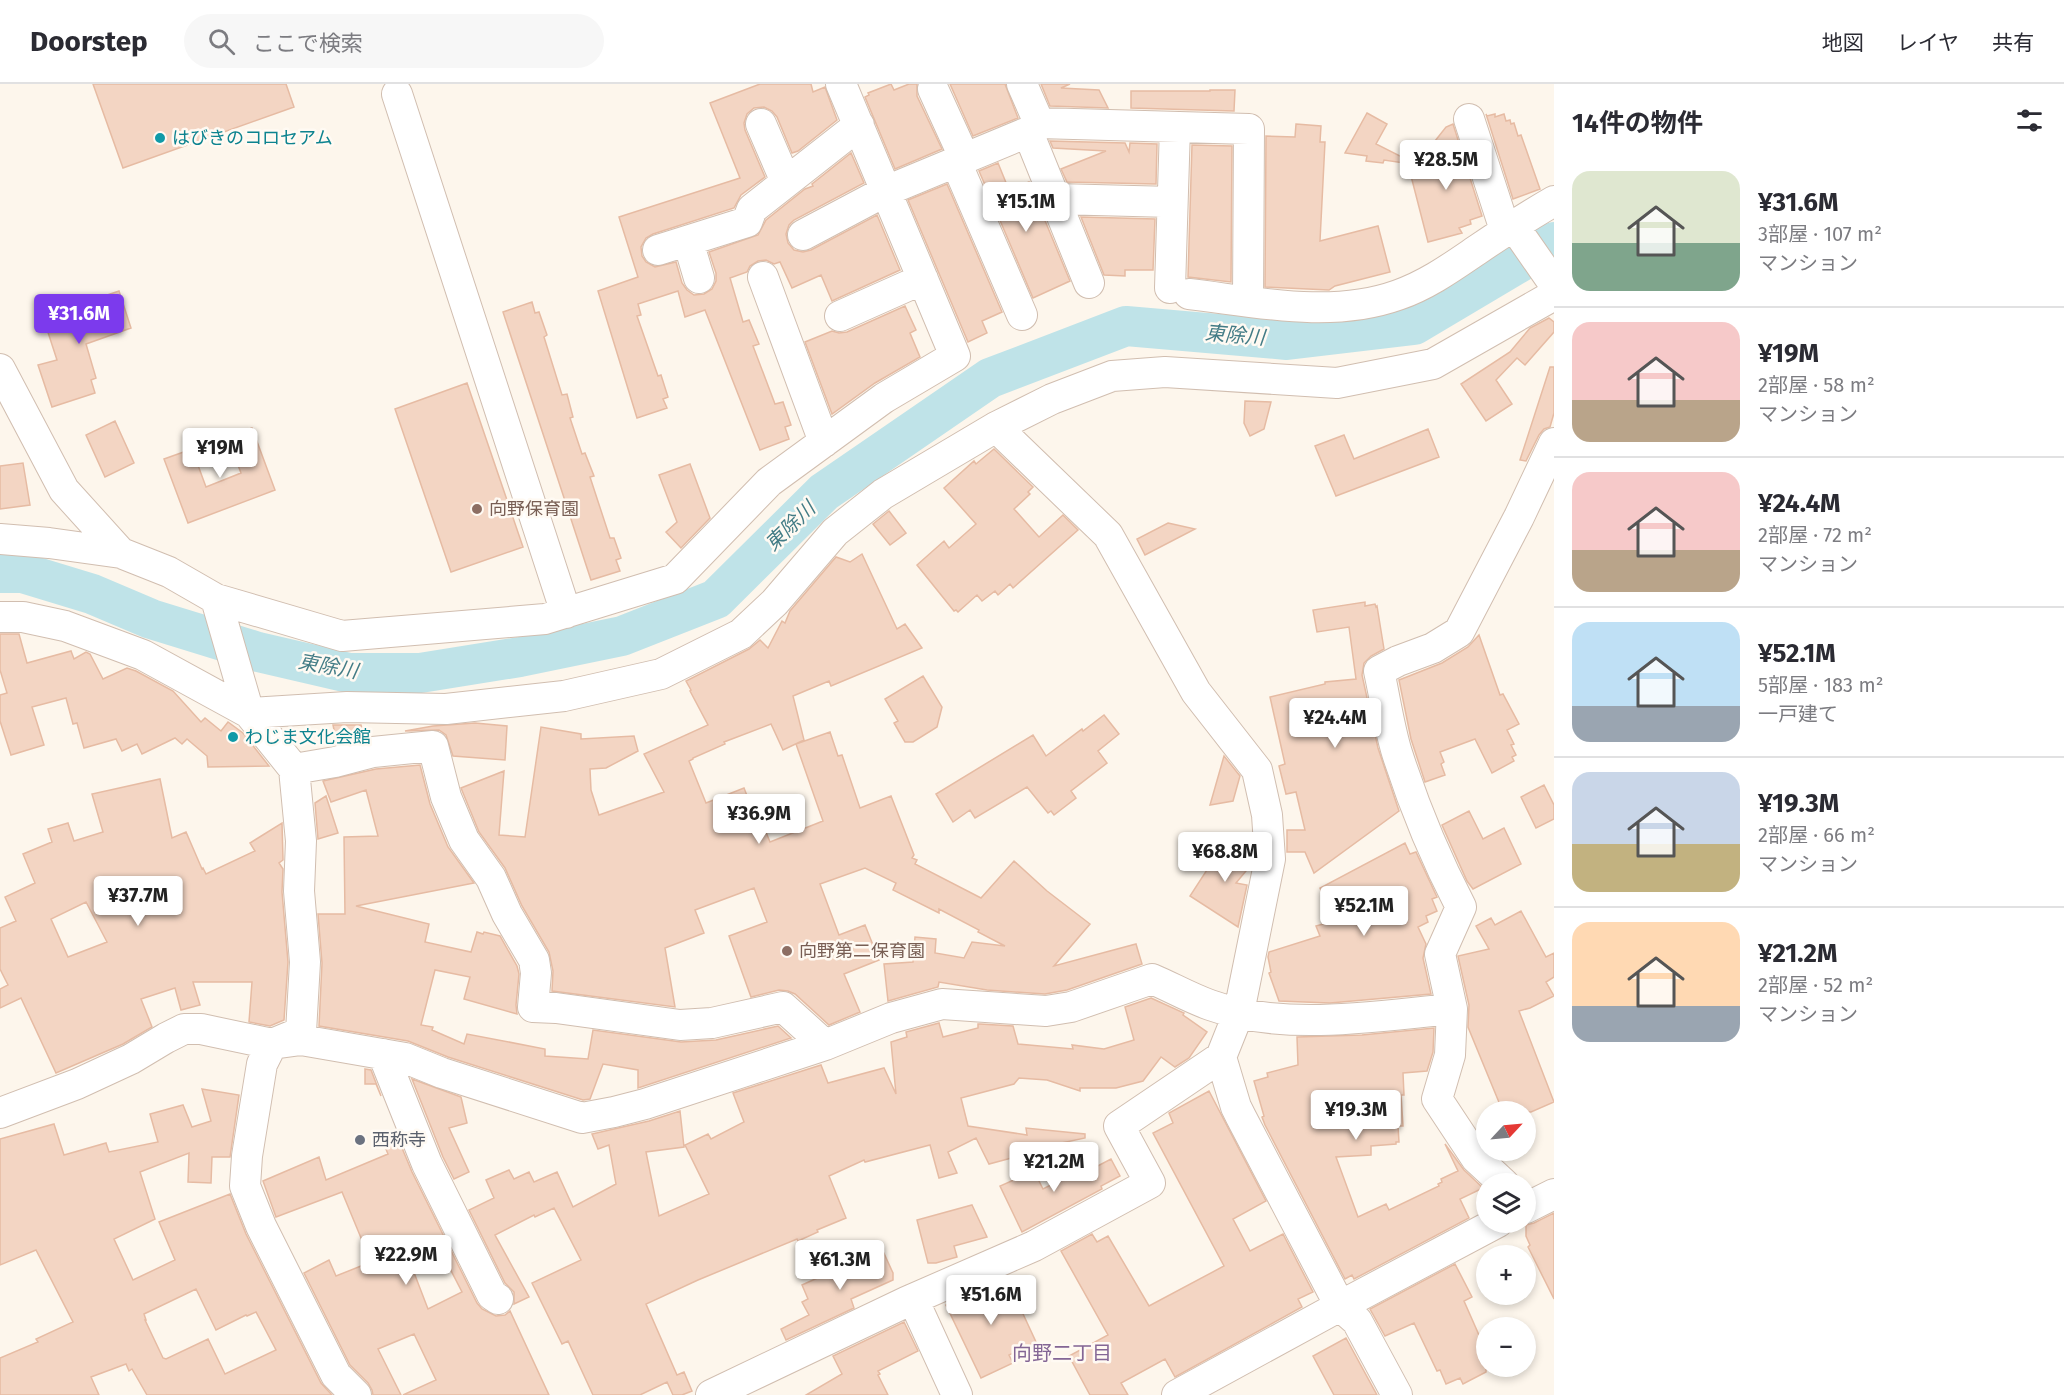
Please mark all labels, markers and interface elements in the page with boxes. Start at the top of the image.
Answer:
search box [184,14,604,68]
text: Doorstep [30,25,148,58]
icon: search [205,25,238,58]
text: ここで検索 [253,30,363,57]
text: 地図 [1822,30,1864,56]
text: レイヤ [1897,30,1959,56]
text: 共有 [1992,30,2034,56]
icon: filters [2013,104,2046,137]
text: 14件の物件 [1572,108,1703,139]
place label: はびきのコロセアム [172,127,333,149]
marker: はびきのコロセアム [153,131,167,145]
pin: ¥28.5M [1397,140,1495,191]
text: ¥28.5M [1414,147,1478,171]
pin: ¥15.1M [977,182,1075,233]
text: ¥31.6M [1758,187,1838,218]
text: ¥15.1M [997,189,1055,213]
icon: home [1620,195,1692,267]
text: 3部屋 · 107 m² [1758,222,1882,246]
text: マンション [1758,251,1858,275]
pin: ¥31.6M [30,294,128,345]
text: ¥31.6M [48,301,110,325]
water label: 東除川 [1204,320,1268,350]
text: ¥19M [1758,338,1819,369]
icon: home [1620,346,1692,418]
text: 2部屋 · 58 m² [1758,373,1875,397]
text: マンション [1758,402,1858,426]
pin: ¥19M [184,428,256,479]
text: ¥19M [197,435,243,459]
text: ¥24.4M [1758,488,1841,519]
water label: 東除川 [760,495,821,555]
icon: home [1620,496,1692,568]
place label: 向野保育園 [489,498,579,520]
marker: 向野保育園 [470,502,484,516]
text: 2部屋 · 72 m² [1758,523,1872,547]
text: マンション [1758,552,1858,576]
text: ¥52.1M [1758,638,1836,669]
icon: home [1620,646,1692,718]
water label: 東除川 [296,649,362,683]
text: 5部屋 · 183 m² [1758,673,1883,697]
pin: ¥24.4M [1286,698,1384,749]
text: 一戸建て [1758,702,1838,726]
text: ¥24.4M [1303,705,1367,729]
place label: わじま文化会館 [245,726,371,748]
marker: わじま文化会館 [226,730,240,744]
text: ¥19.3M [1758,788,1839,819]
pin: ¥36.9M [710,794,808,845]
icon: home [1620,796,1692,868]
text: ¥36.9M [727,801,791,825]
text: 2部屋 · 66 m² [1758,823,1875,847]
pin: ¥68.8M [1176,832,1274,883]
text: ¥68.8M [1192,839,1258,863]
text: マンション [1758,852,1858,876]
pin: ¥37.7M [89,876,187,927]
text: ¥37.7M [108,883,168,907]
pin: ¥52.1M [1315,886,1413,937]
text: ¥52.1M [1334,893,1394,917]
text: ¥21.2M [1758,938,1837,969]
place label: 向野第二保育園 [799,940,925,962]
marker: 向野第二保育園 [780,944,794,958]
icon: home [1620,946,1692,1018]
text: 2部屋 · 52 m² [1758,973,1873,997]
text: マンション [1758,1002,1858,1026]
pin: ¥19.3M [1307,1090,1405,1141]
text: ¥19.3M [1325,1097,1387,1121]
north arrow [1476,1101,1536,1161]
map controls [1476,1101,1536,1377]
place label: 西称寺 [372,1129,426,1151]
marker: 西称寺 [353,1133,367,1147]
pin: ¥21.2M [1005,1142,1103,1193]
text: ¥21.2M [1023,1149,1085,1173]
button: layers [1476,1173,1536,1233]
pin: ¥22.9M [357,1235,455,1286]
pin: ¥61.3M [791,1240,889,1291]
text: ¥22.9M [374,1242,438,1266]
button: + [1476,1245,1536,1305]
text: ¥61.3M [809,1247,871,1271]
pin: ¥51.6M [942,1275,1040,1326]
text: ¥51.6M [960,1282,1022,1306]
button: − [1476,1317,1536,1377]
district label: 向野二丁目 [1012,1341,1112,1365]

